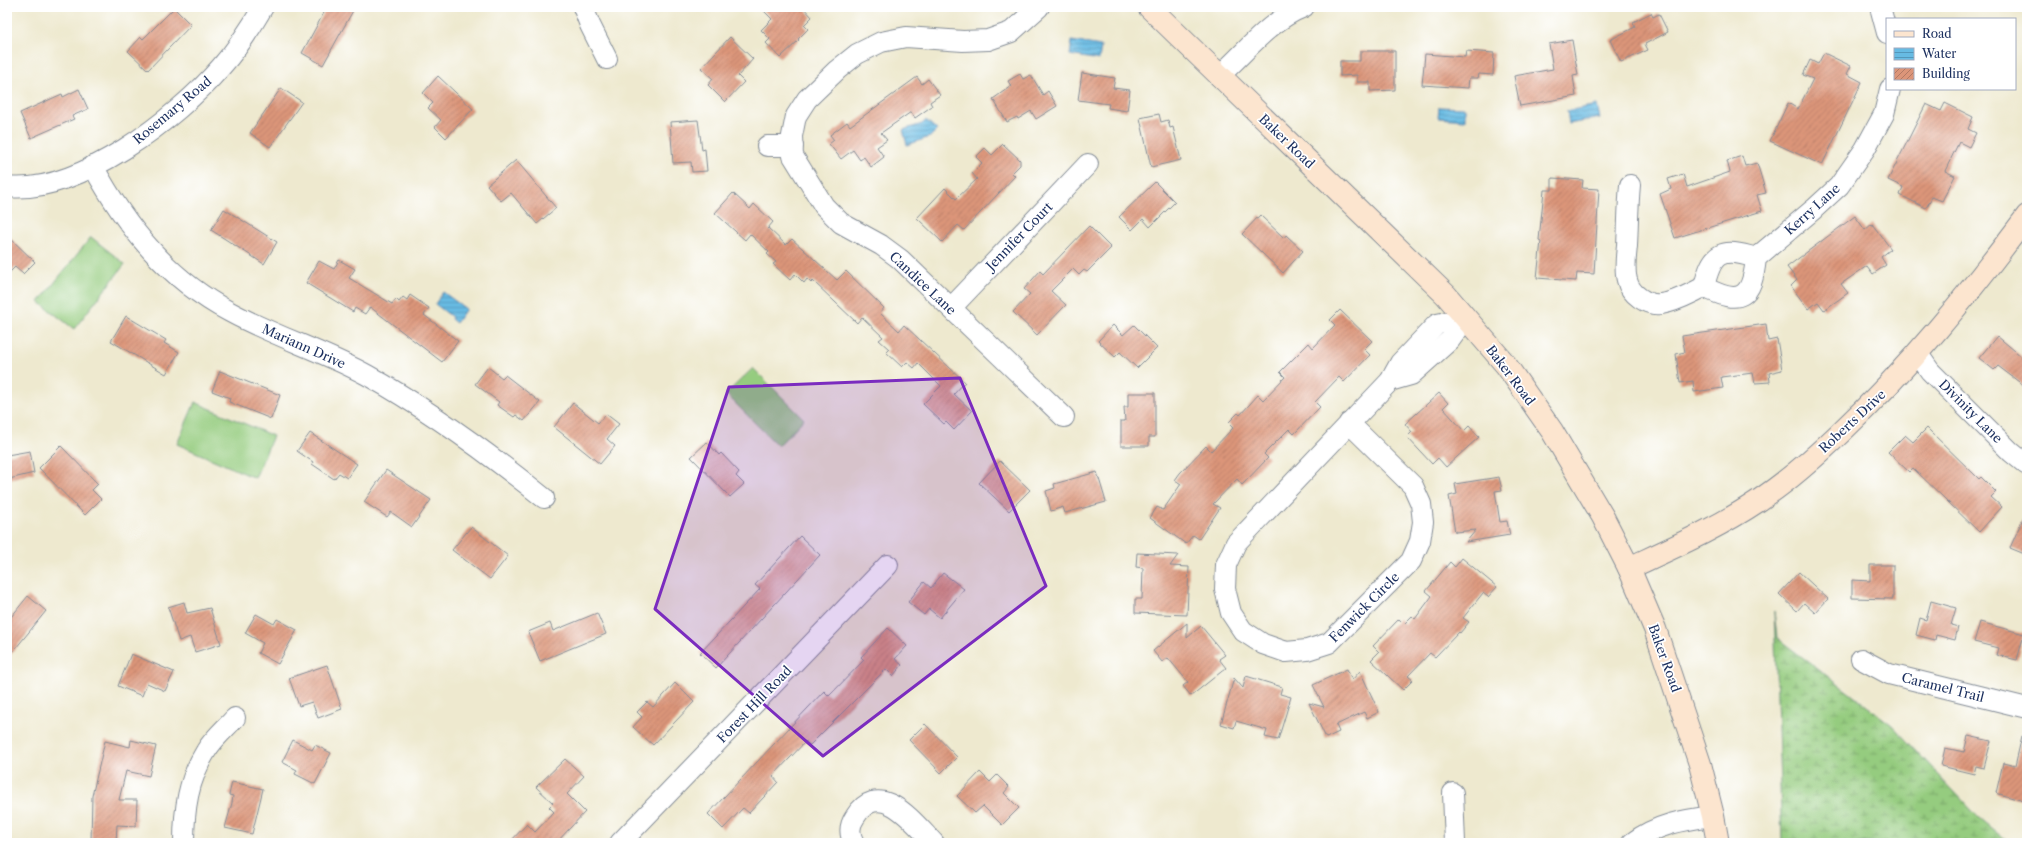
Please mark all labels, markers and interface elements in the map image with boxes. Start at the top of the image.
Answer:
legend [1886,18,2016,90]
text: Road [1922,26,1952,41]
text: Water [1921,46,1956,61]
text: Building [1922,66,1970,81]
street label: Rosemary Road [130,73,214,147]
street label: Baker Road [1256,111,1318,171]
street label: Kerry Lane [1781,180,1843,238]
street label: Jennifer Court [981,198,1056,275]
street label: Candice Lane [886,248,960,318]
street label: Mariann Drive [260,320,348,372]
street label: Baker Road [1483,342,1539,408]
street label: Divinity Lane [1936,376,2006,446]
street label: Roberts Drive [1815,386,1889,456]
street label: Fenwick Circle [1326,569,1402,645]
street label: Baker Road [1645,622,1685,694]
street label: Forest Hill Road [713,662,795,746]
street label: Caramel Trail [1900,669,1986,705]

